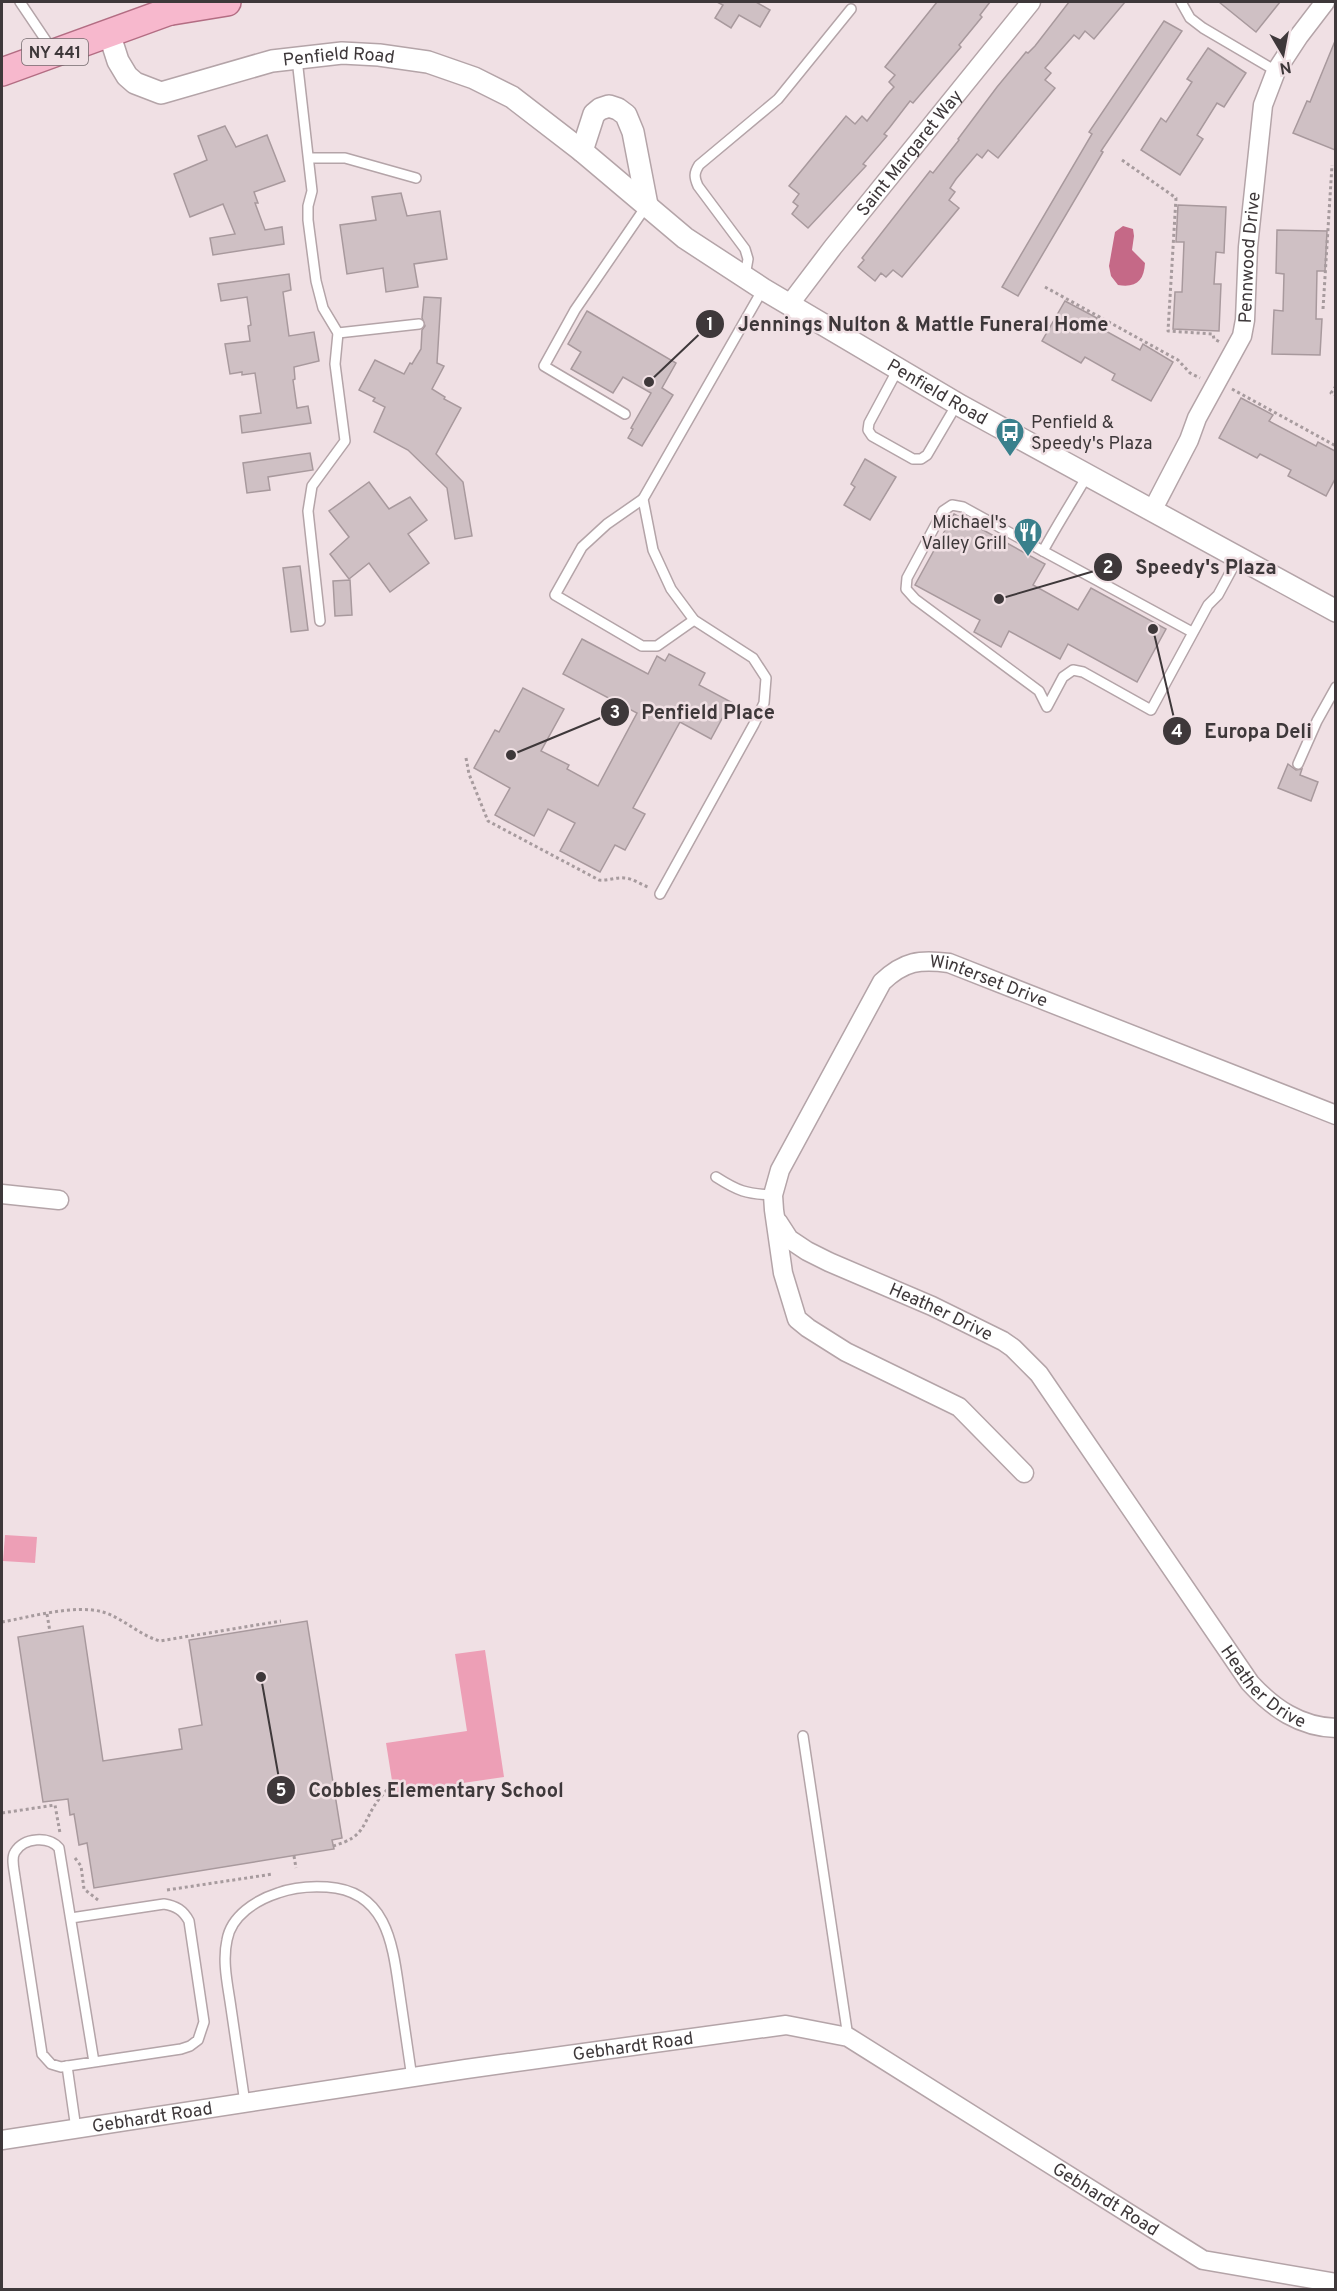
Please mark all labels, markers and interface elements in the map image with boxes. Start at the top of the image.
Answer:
north arrow [1253,24,1313,84]
road number: NY 441 [22,39,88,65]
street label: Penfield Road [282,43,396,73]
text: N [1278,56,1293,78]
street label: Saint Margaret Way [852,86,968,222]
street label: Pennwood Drive [1235,191,1267,324]
callout: Jennings Nulton & Mattle Funeral Home [695,305,1120,343]
text: Jennings Nulton & Mattle Funeral Home [738,313,1108,339]
text: 1 [706,314,714,337]
street label: Penfield Road [882,355,991,431]
place label: Penfield & Speedy's Plaza [1031,412,1153,456]
bus stop icon: Penfield & Speedy's Plaza [994,416,1026,458]
place label: Michael's Valley Grill [921,512,1007,556]
restaurant icon: Michael's Valley Grill [1012,516,1044,558]
callout: Speedy's Plaza [1093,548,1288,586]
text: Speedy's Plaza [1135,556,1277,582]
text: 2 [1102,557,1114,580]
callout: Penfield Place [600,693,787,731]
text: Penfield Place [641,701,775,727]
text: 3 [610,702,620,725]
callout: Europa Deli [1162,712,1324,750]
text: Europa Deli [1204,720,1312,746]
text: 4 [1171,721,1183,744]
street label: Winterset Drive [929,951,1051,1014]
street label: Heather Drive [885,1279,996,1347]
street label: Heather Drive [1215,1641,1309,1734]
callout: Cobbles Elementary School [266,1771,576,1809]
text: Cobbles Elementary School [308,1779,564,1805]
text: 5 [276,1780,287,1803]
street label: Gebhardt Road [571,2028,695,2067]
street label: Gebhardt Road [91,2098,214,2139]
street label: Gebhardt Road [1047,2158,1163,2242]

